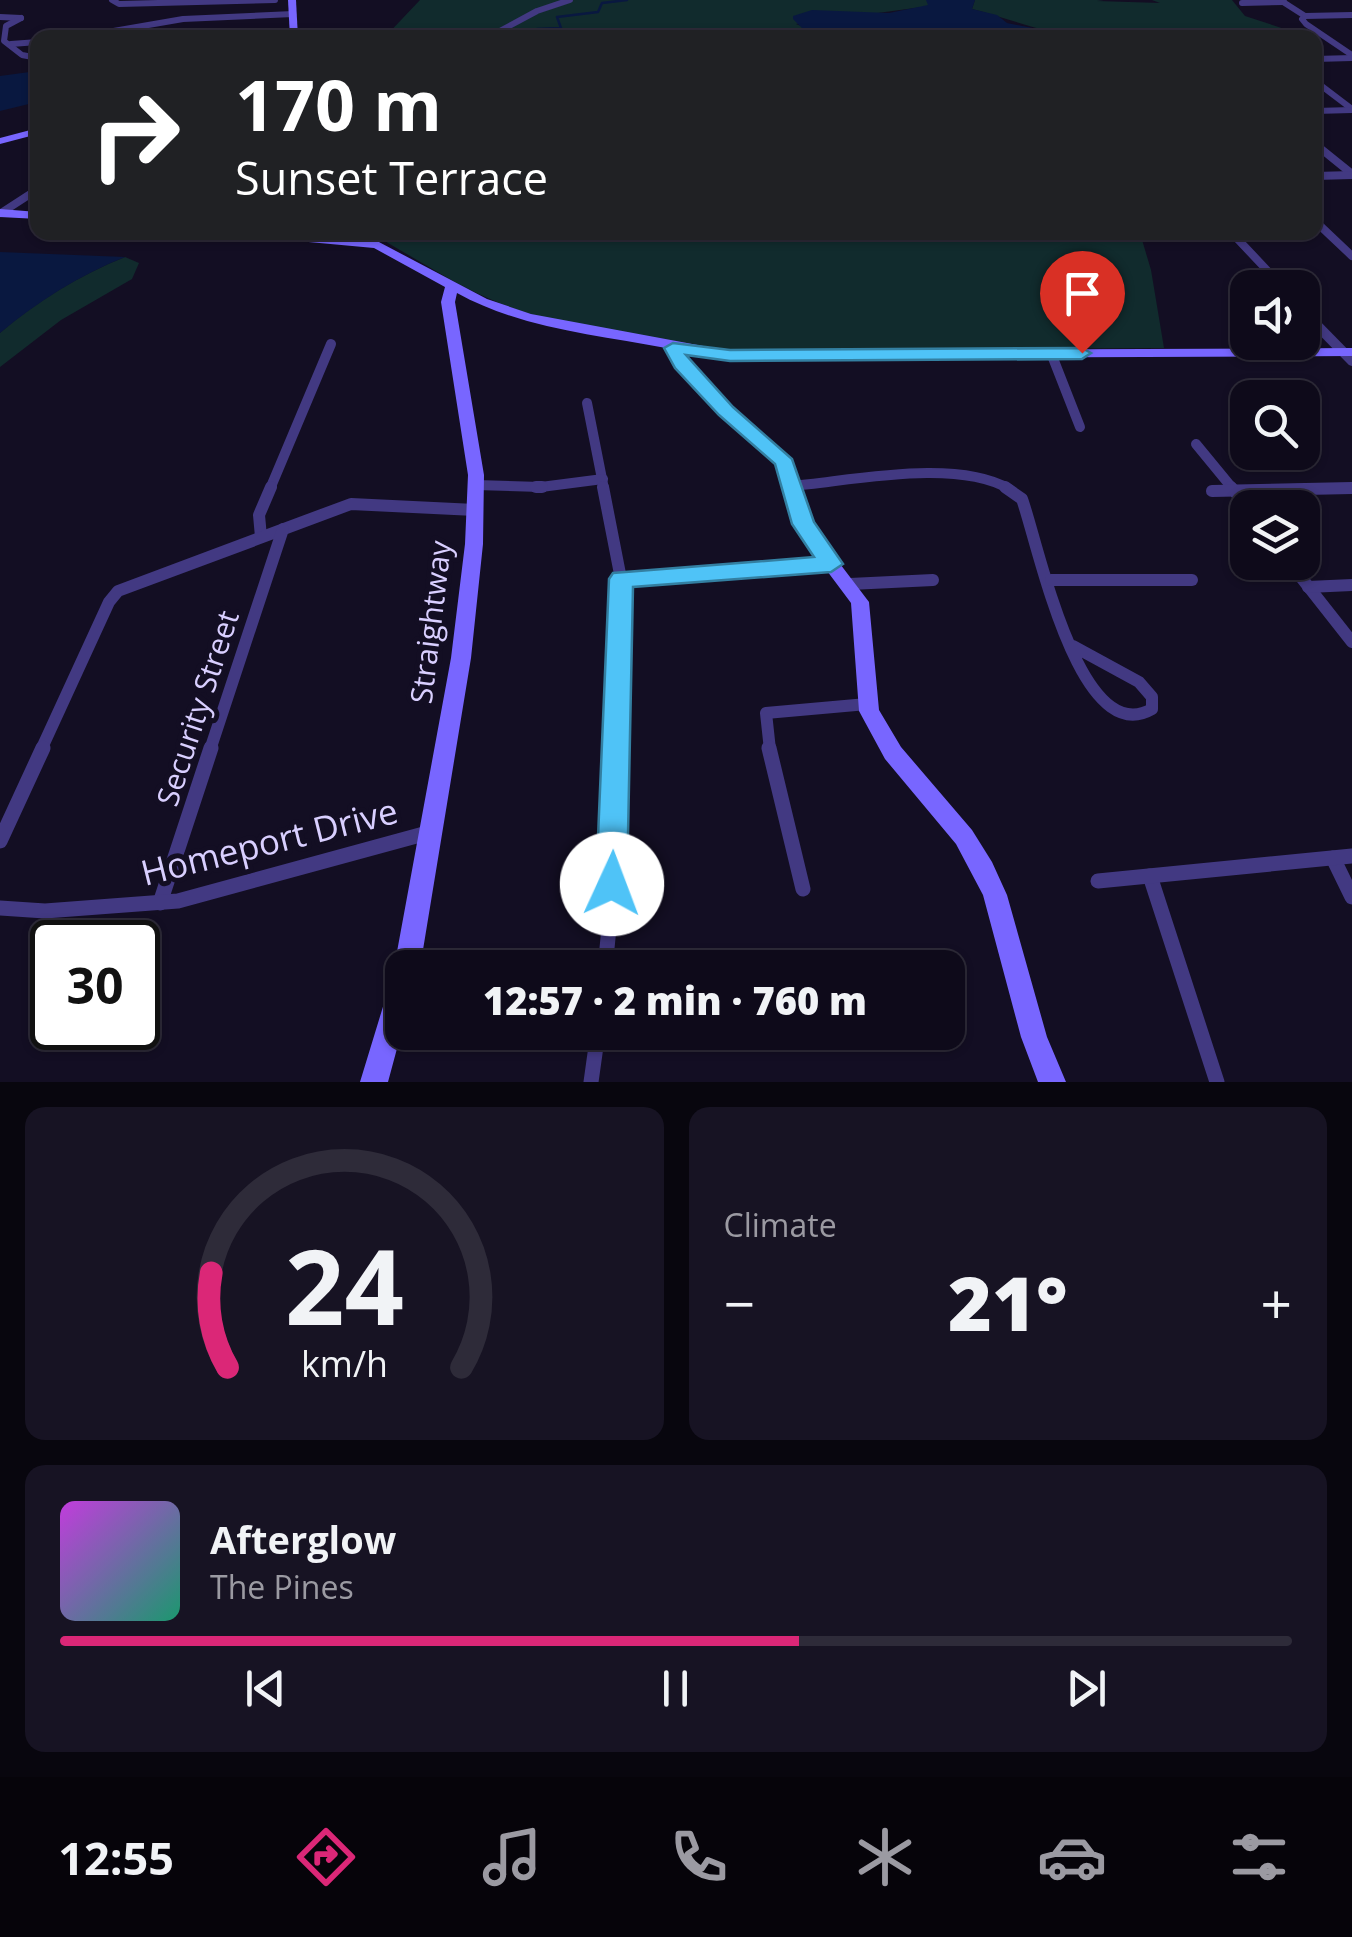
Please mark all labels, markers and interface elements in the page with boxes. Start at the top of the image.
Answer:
text: 170 m [235,56,442,152]
icon: right [70,70,200,200]
text: Sunset Terrace [235,147,548,208]
pin [1040,251,1125,354]
icon: arrive [1055,266,1110,321]
map controls [1230,270,1320,580]
button: sound [1230,270,1320,360]
button: search [1230,380,1320,470]
button: layers [1230,490,1320,580]
street label: Straightway [400,537,460,706]
street label: Security Street [146,605,248,811]
street label: Homeport Drive [136,786,402,896]
position arrow [560,832,664,936]
speed limit sign: 30 [30,920,160,1050]
text: 12:57 · 2 min · 760 m [483,974,867,1026]
text: Climate [724,1203,837,1246]
text: 24 [285,1214,404,1355]
text: 21° [948,1251,1068,1353]
text: − [724,1265,755,1340]
text: + [1261,1265,1292,1340]
text: km/h [301,1339,388,1387]
text: Afterglow [210,1513,396,1565]
text: The Pines [210,1565,354,1608]
icon: previous [238,1661,293,1716]
icon: pause [648,1661,703,1716]
icon: next [1059,1661,1114,1716]
icon: directions [291,1822,361,1892]
icon: music [477,1822,547,1892]
icon: phone [664,1822,734,1892]
icon: climate [850,1822,920,1892]
icon: car [1037,1822,1107,1892]
icon: filters [1224,1822,1294,1892]
text: 12:55 [58,1827,174,1888]

